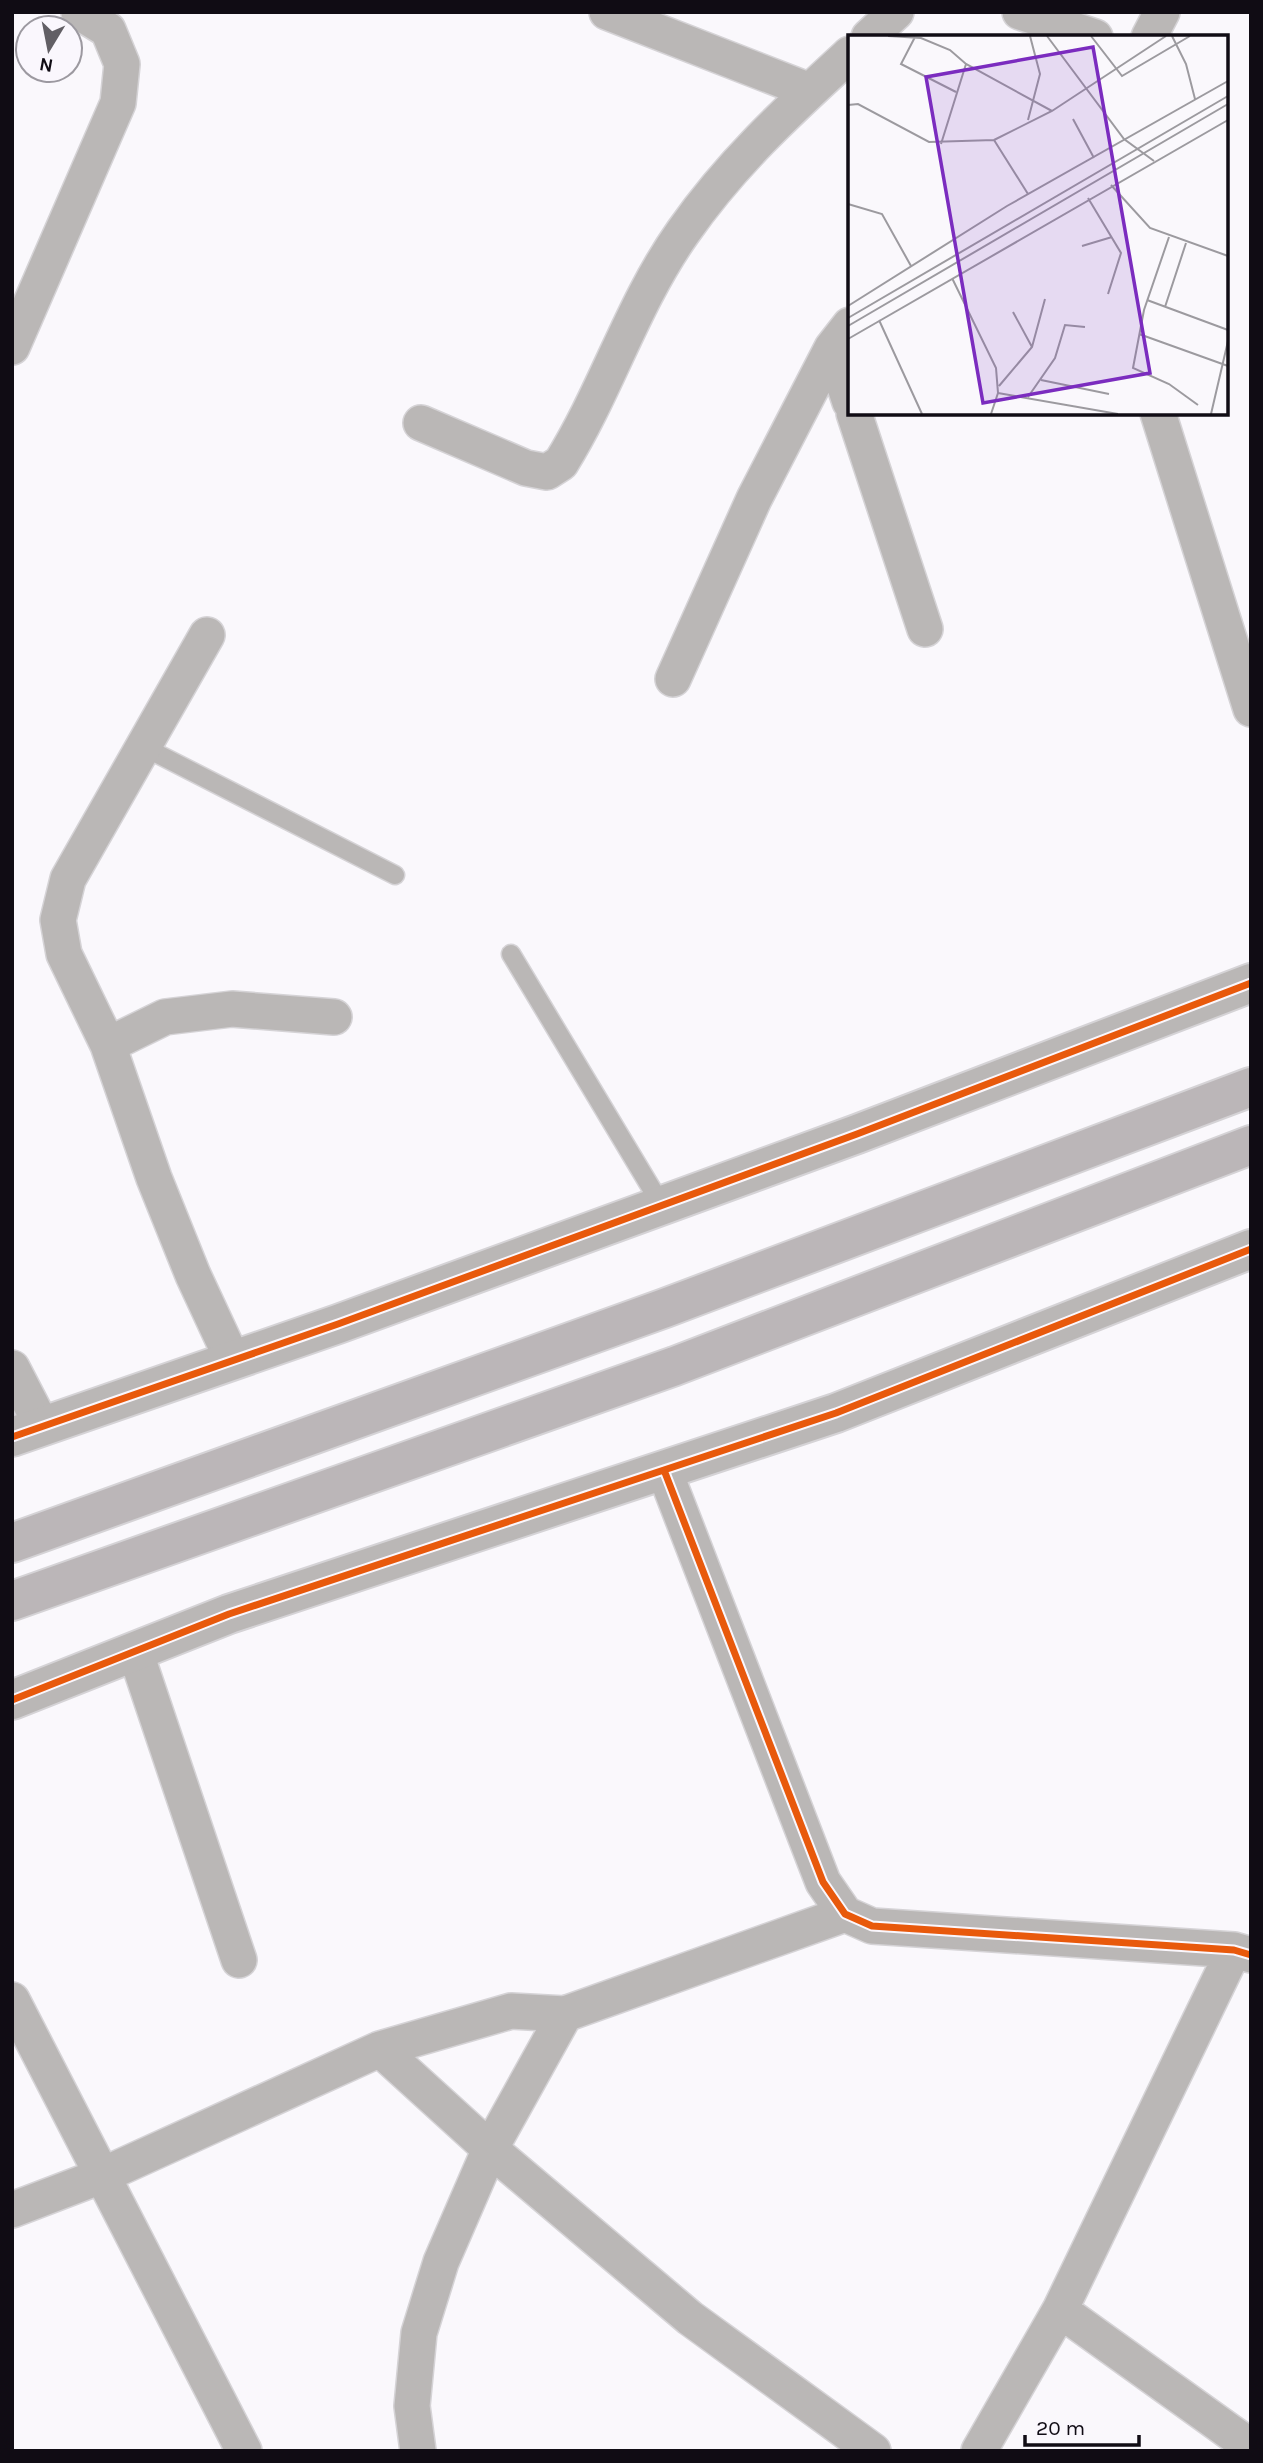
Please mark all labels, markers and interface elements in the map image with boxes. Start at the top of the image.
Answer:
north arrow [14,14,84,84]
inset map [848,35,1228,415]
text: N [38,53,55,77]
scale bar [1025,2404,1139,2448]
text: 20 m [1036,2416,1085,2440]

